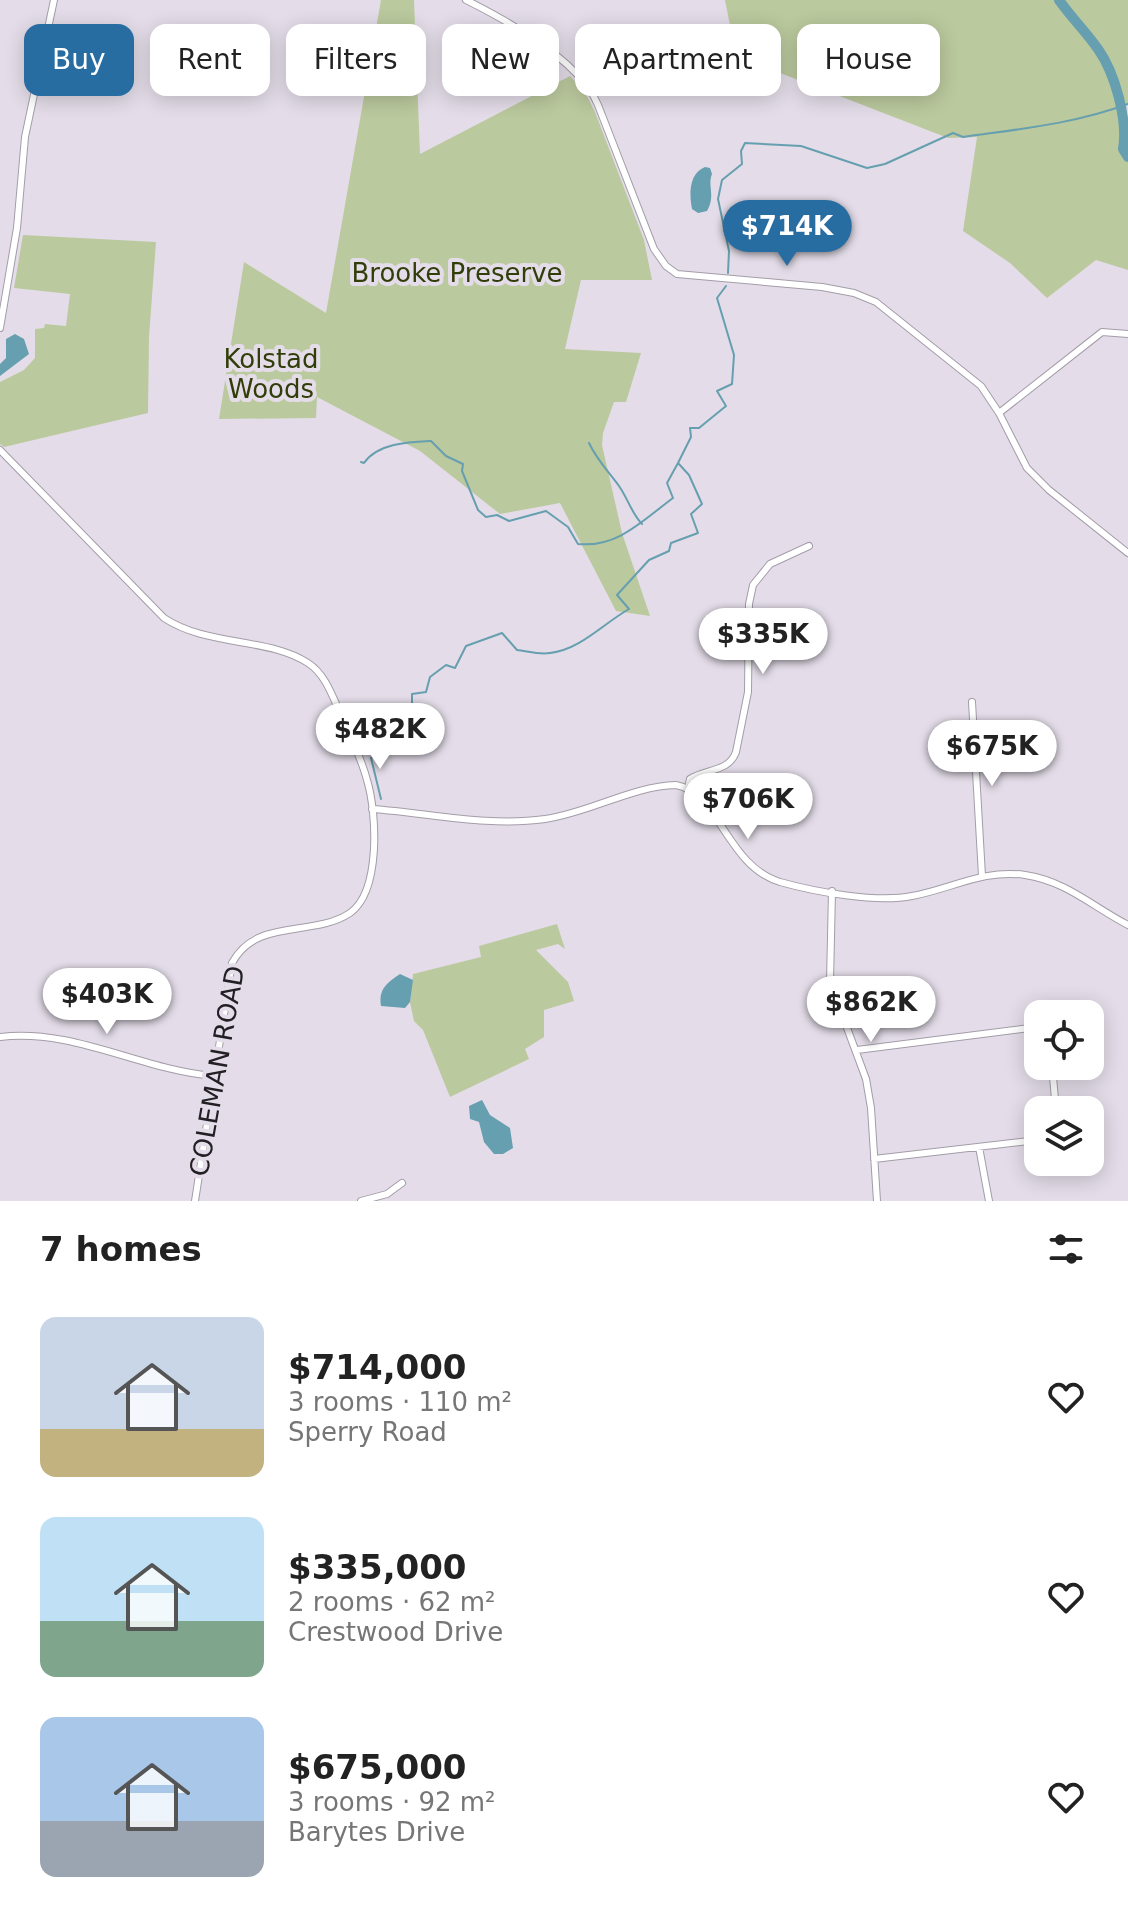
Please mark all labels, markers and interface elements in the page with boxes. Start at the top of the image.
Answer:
chip: Buy [24,24,134,96]
chip: Rent [150,24,270,96]
chip: Filters [286,24,426,96]
chip: New [442,24,559,96]
chip: Apartment [575,24,781,96]
chip: House [797,24,940,96]
pin: $714K [731,200,843,268]
text: $714K [741,211,833,241]
park label: Brooke Preserve [351,258,563,288]
park label: Kolstad Woods [223,344,319,404]
pin: $335K [707,608,819,676]
text: $335K [717,619,809,649]
pin: $482K [324,703,436,771]
text: $482K [334,714,426,744]
pin: $675K [936,720,1048,788]
text: $675K [946,731,1038,761]
pin: $706K [692,773,804,841]
text: $706K [702,784,794,814]
street label: COLEMAN ROAD [184,963,250,1179]
pin: $403K [51,968,163,1036]
pin: $862K [815,976,927,1044]
text: $403K [61,979,153,1009]
text: $862K [825,987,917,1017]
map controls [1024,1000,1104,1176]
button: locate [1024,1000,1104,1080]
button: layers [1024,1096,1104,1176]
icon: filters [1044,1227,1088,1271]
text: 7 homes [40,1229,202,1269]
text: $714,000 [288,1347,467,1387]
icon: home [104,1349,200,1445]
icon: heart [1044,1375,1088,1419]
text: 3 rooms · 110 m² [288,1387,512,1417]
text: Sperry Road [288,1417,447,1447]
text: $335,000 [288,1547,467,1587]
icon: home [104,1549,200,1645]
icon: heart [1044,1575,1088,1619]
text: 2 rooms · 62 m² [288,1587,496,1617]
text: Crestwood Drive [288,1617,503,1647]
text: $675,000 [288,1747,467,1787]
icon: home [104,1749,200,1845]
icon: heart [1044,1775,1088,1819]
text: 3 rooms · 92 m² [288,1787,496,1817]
text: Barytes Drive [288,1817,465,1847]

